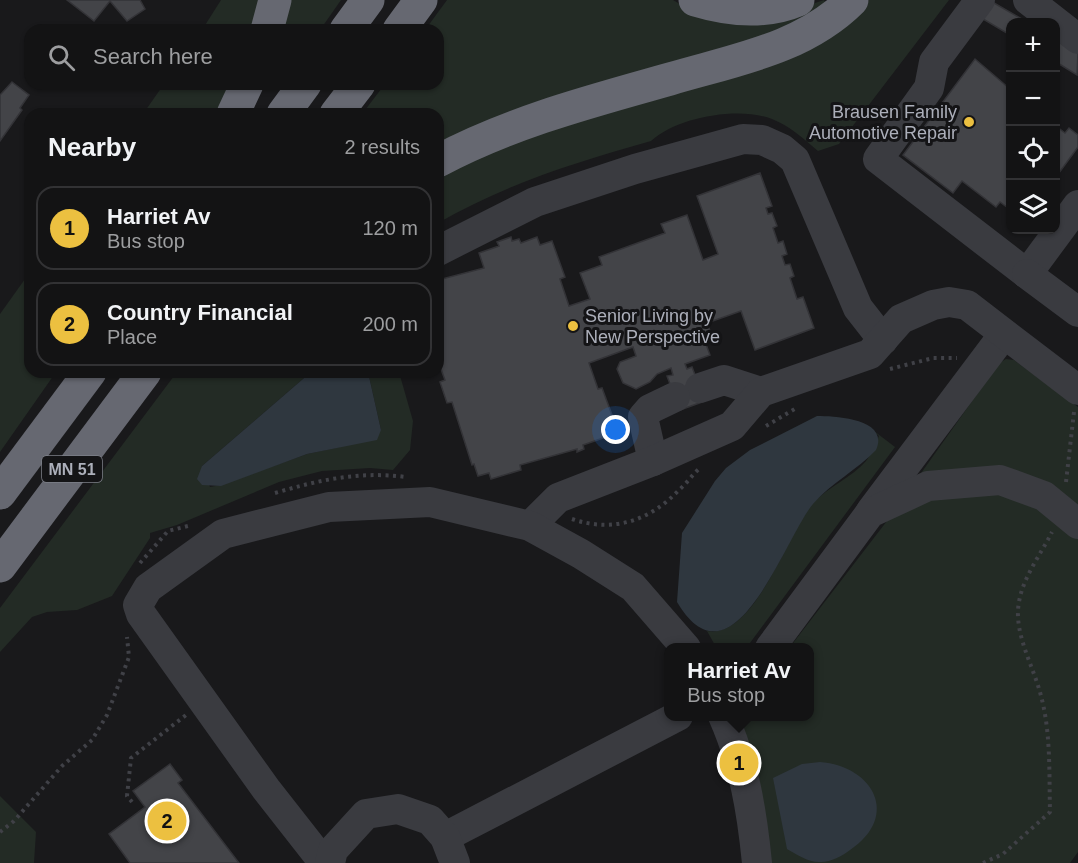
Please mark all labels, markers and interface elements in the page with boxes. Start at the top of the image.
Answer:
map controls [1006,18,1060,234]
button: + [1006,18,1060,72]
search box [24,24,444,90]
icon: search [45,41,78,74]
text: Search here [93,44,213,69]
button: − [1006,72,1060,126]
place label: Brausen Family Automotive Repair [809,102,957,143]
marker: Brausen Family Automotive Repair [962,115,976,129]
button: locate [1006,126,1060,180]
text: Nearby [48,132,136,162]
text: 2 results [344,136,420,158]
button: layers [1006,180,1060,234]
text: Harriet Av [107,204,211,229]
text: 1 [64,217,75,239]
text: 120 m [362,217,418,239]
text: Bus stop [107,230,185,252]
text: Country Financial [107,300,293,325]
place label: Senior Living by New Perspective [585,306,720,347]
text: 2 [64,313,75,335]
text: 200 m [362,313,418,335]
marker: Senior Living by New Perspective [566,319,580,333]
text: Place [107,326,157,348]
your location [601,415,630,444]
road number: MN 51 [42,456,102,482]
popup [664,643,814,721]
text: Harriet Av [687,658,791,683]
text: Bus stop [687,684,765,706]
pin: 1 [720,740,758,786]
pin: 2 [148,798,186,844]

